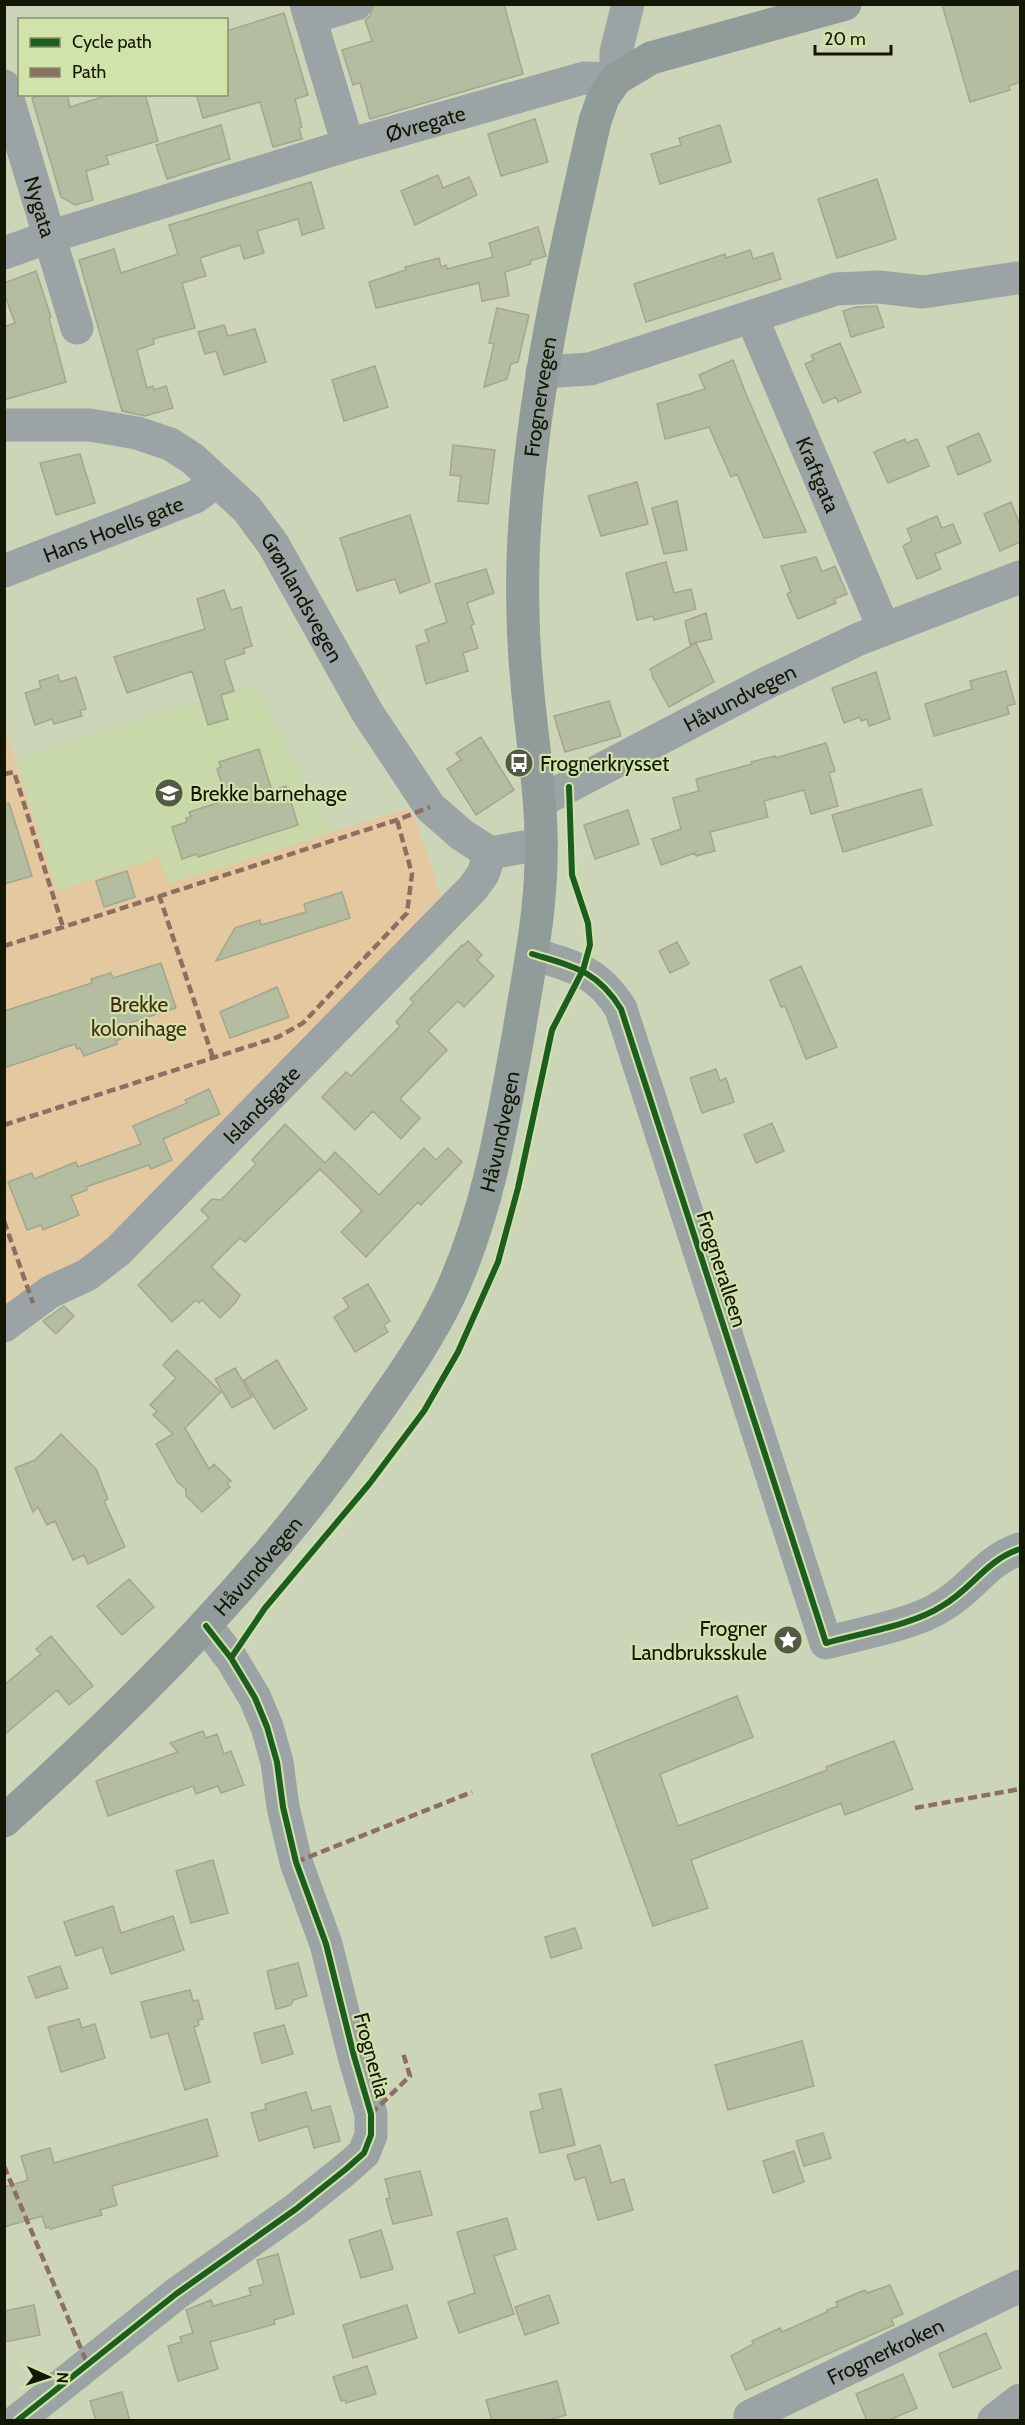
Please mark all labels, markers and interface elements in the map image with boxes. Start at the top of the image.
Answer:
legend [18,18,228,96]
scale bar [815,18,892,56]
text: 20 m [824,28,866,50]
text: Cycle path [72,31,152,53]
text: Path [72,61,106,83]
street label: Øvregate [383,100,468,146]
street label: Nygata [19,173,61,240]
street label: Frognervegen [518,335,561,458]
street label: Kraftgata [791,433,846,516]
street label: Hans Hoells gate [39,490,187,567]
street label: Grønlandsvegen [256,527,349,666]
street label: Håvundvegen [679,658,800,737]
bus stop icon: Frognerkrysset [503,747,535,779]
place label: Frognerkrysset [540,751,669,776]
school or university icon: Brekke barnehage [153,777,185,809]
place label: Brekke barnehage [190,781,347,806]
park label: Brekke kolonihage [91,992,187,1041]
street label: Islandsgate [218,1060,305,1149]
street label: Håvundvegen [474,1069,524,1195]
street label: Frogneralleen [691,1208,753,1330]
street label: Håvundvegen [208,1511,307,1620]
place label: Frogner Landbruksskule [631,1616,767,1665]
place icon: Frogner Landbruksskule [772,1624,804,1656]
street label: Frognerlia [349,2010,395,2100]
street label: Frognerkroken [823,2312,948,2390]
north arrow [18,2347,78,2407]
text: N [53,2372,72,2384]

